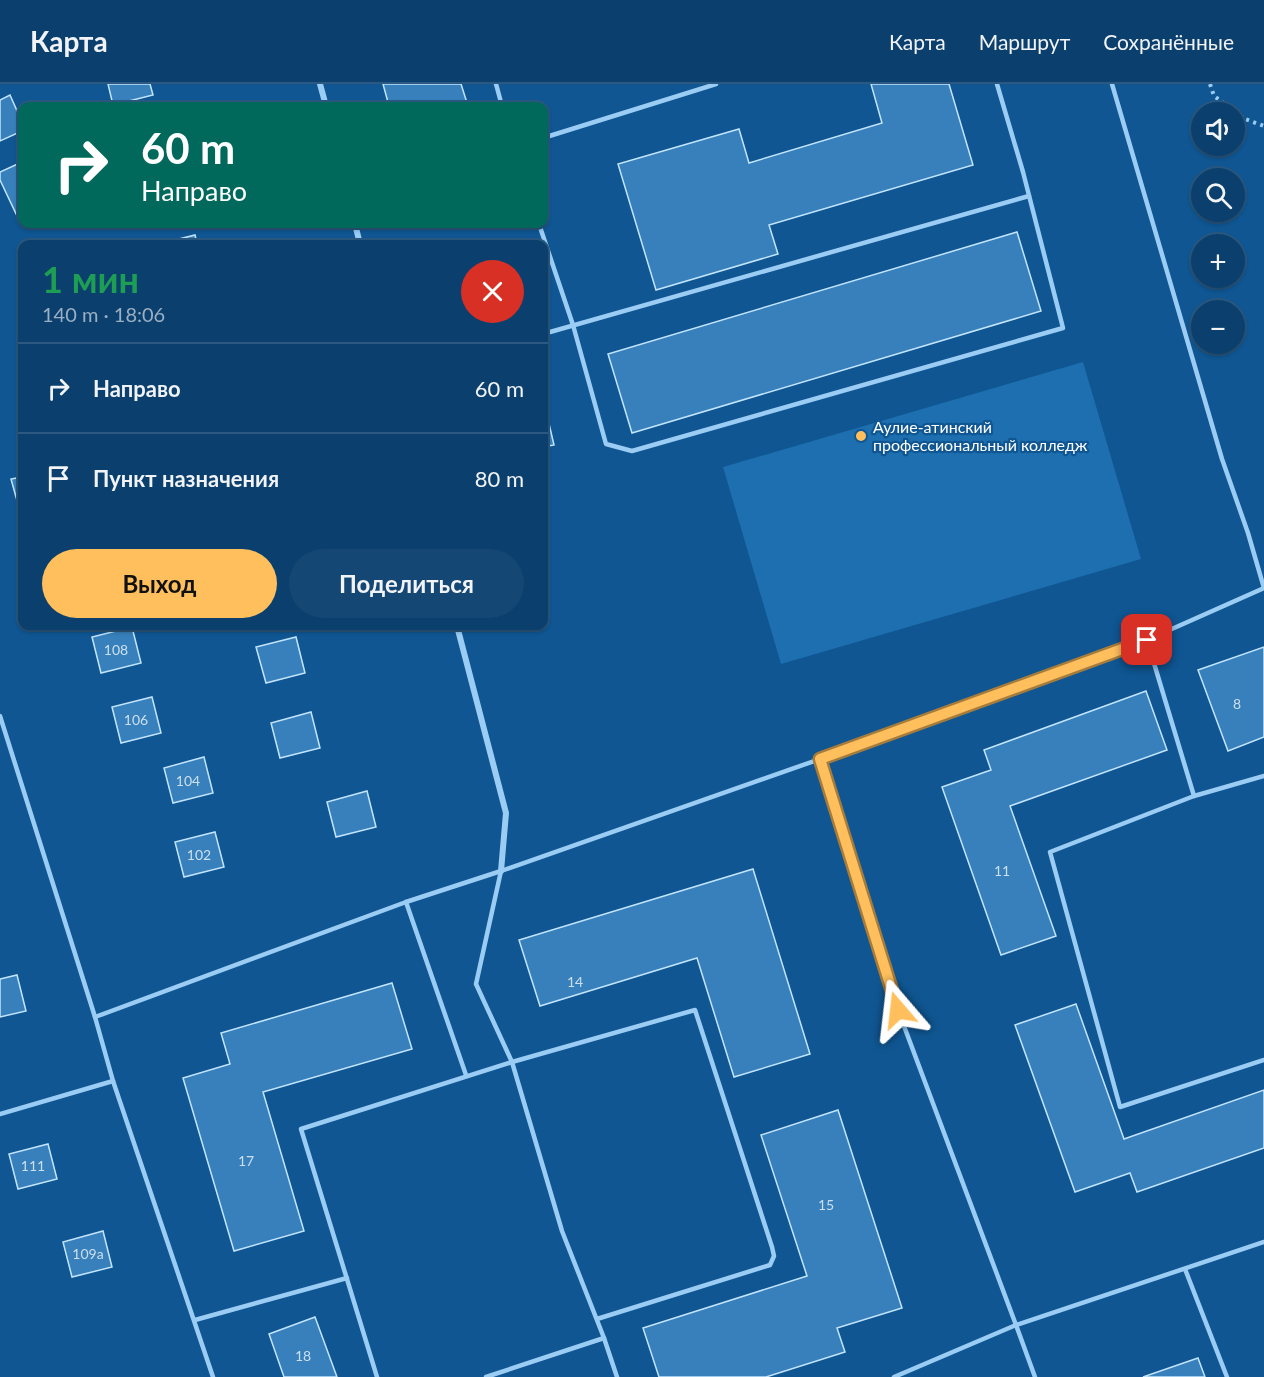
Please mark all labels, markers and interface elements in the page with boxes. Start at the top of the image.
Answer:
text: Карта [30,24,108,58]
text: Карта [889,29,946,54]
text: Маршрут [979,29,1070,54]
text: Сохранённые [1103,29,1234,54]
map controls [1191,102,1245,354]
button: sound [1191,102,1245,156]
text: 60 m [141,123,235,173]
icon: right [42,126,120,204]
button: search [1191,168,1245,222]
text: Направо [141,174,247,207]
button: + [1191,234,1245,288]
text: 1 мин [42,257,139,301]
button: close [461,260,524,323]
button: − [1191,300,1245,354]
text: 140 m · 18:06 [42,302,165,326]
icon: right [42,372,75,405]
text: Направо [93,375,181,402]
text: 60 m [475,375,524,402]
place label: Аулие-атинский профессиональный колледж [873,417,1088,454]
marker: Аулие-атинский профессиональный колледж [854,429,868,443]
icon: arrive [42,462,75,495]
text: Пункт назначения [93,465,279,492]
text: 80 m [475,465,524,492]
button: Выход [42,549,277,618]
button: Поделиться [289,549,524,618]
pin [1121,614,1172,665]
icon: arrive [1130,623,1163,656]
house number: 108 [104,641,128,658]
house number: 8 [1233,695,1241,712]
house number: 106 [124,711,148,728]
house number: 104 [176,772,200,789]
house number: 102 [187,846,211,863]
house number: 11 [994,862,1010,879]
house number: 14 [567,973,583,990]
position arrow [866,978,930,1042]
house number: 17 [238,1152,254,1169]
house number: 111 [21,1157,45,1174]
house number: 15 [818,1196,834,1213]
house number: 109а [72,1245,104,1262]
house number: 18 [295,1347,311,1364]

